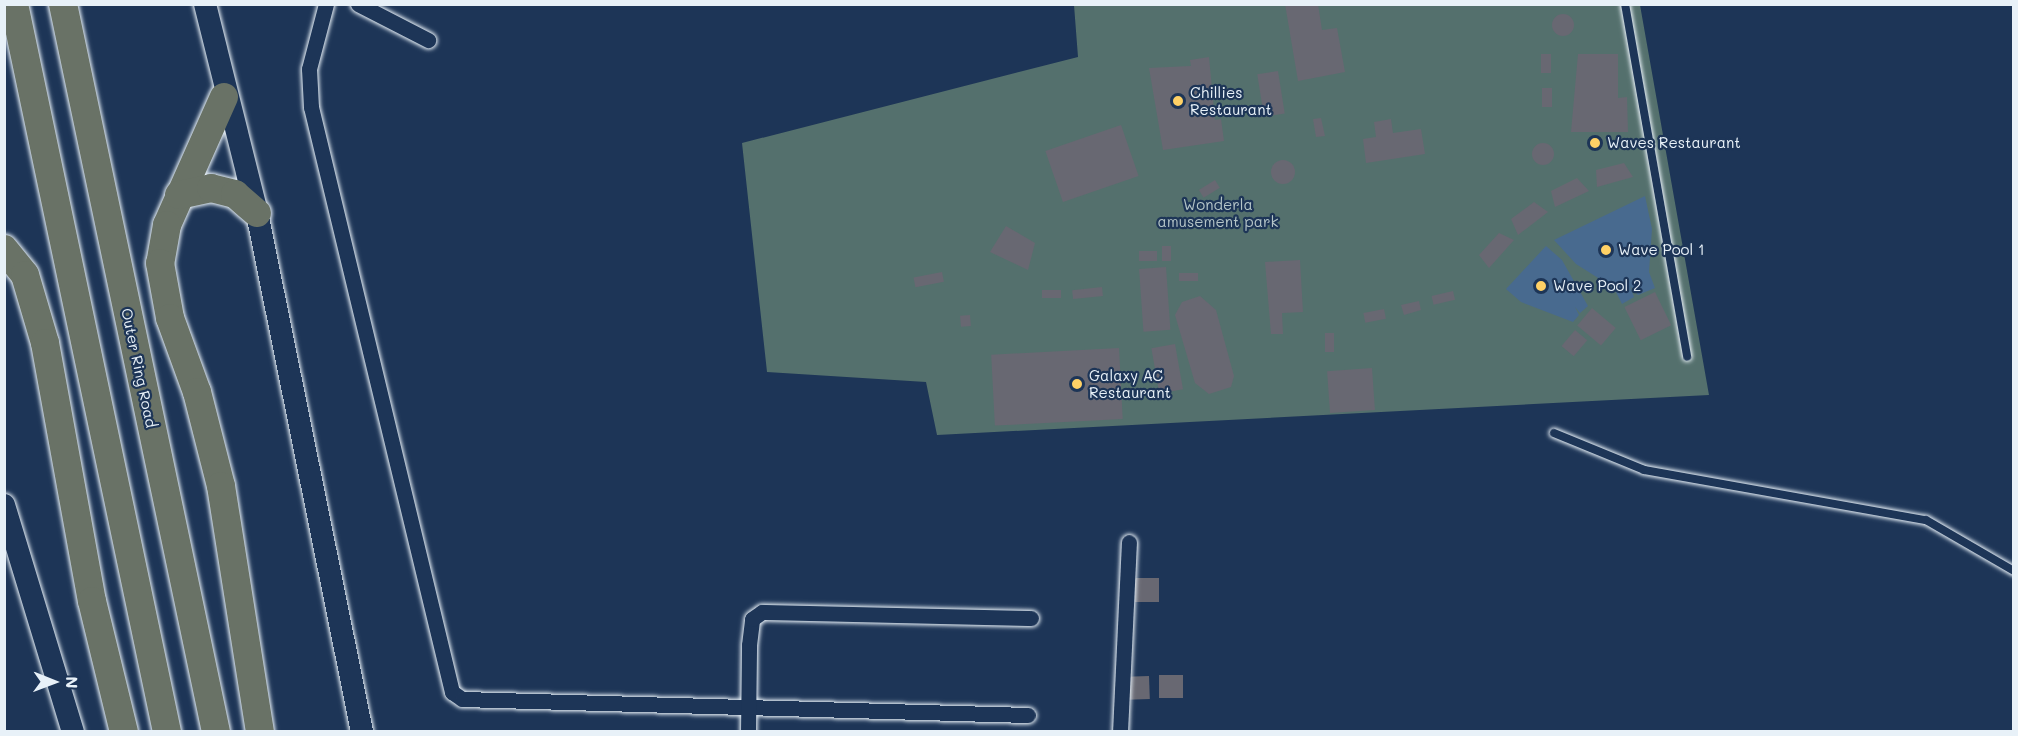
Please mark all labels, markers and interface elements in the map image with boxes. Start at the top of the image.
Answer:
place label: Chillies Restaurant [1190,83,1272,118]
marker: Chillies Restaurant [1171,94,1185,108]
place label: Waves Restaurant [1607,134,1741,152]
marker: Waves Restaurant [1588,136,1602,150]
park label: Wonderla amusement park [1157,195,1279,230]
place label: Wave Pool 1 [1618,241,1705,259]
marker: Wave Pool 1 [1599,243,1613,257]
place label: Wave Pool 2 [1553,277,1641,295]
marker: Wave Pool 2 [1534,279,1548,293]
street label: Outer Ring Road [118,307,160,429]
place label: Galaxy AC Restaurant [1089,366,1171,401]
marker: Galaxy AC Restaurant [1070,377,1084,391]
north arrow [24,652,84,712]
text: N [62,676,83,689]

